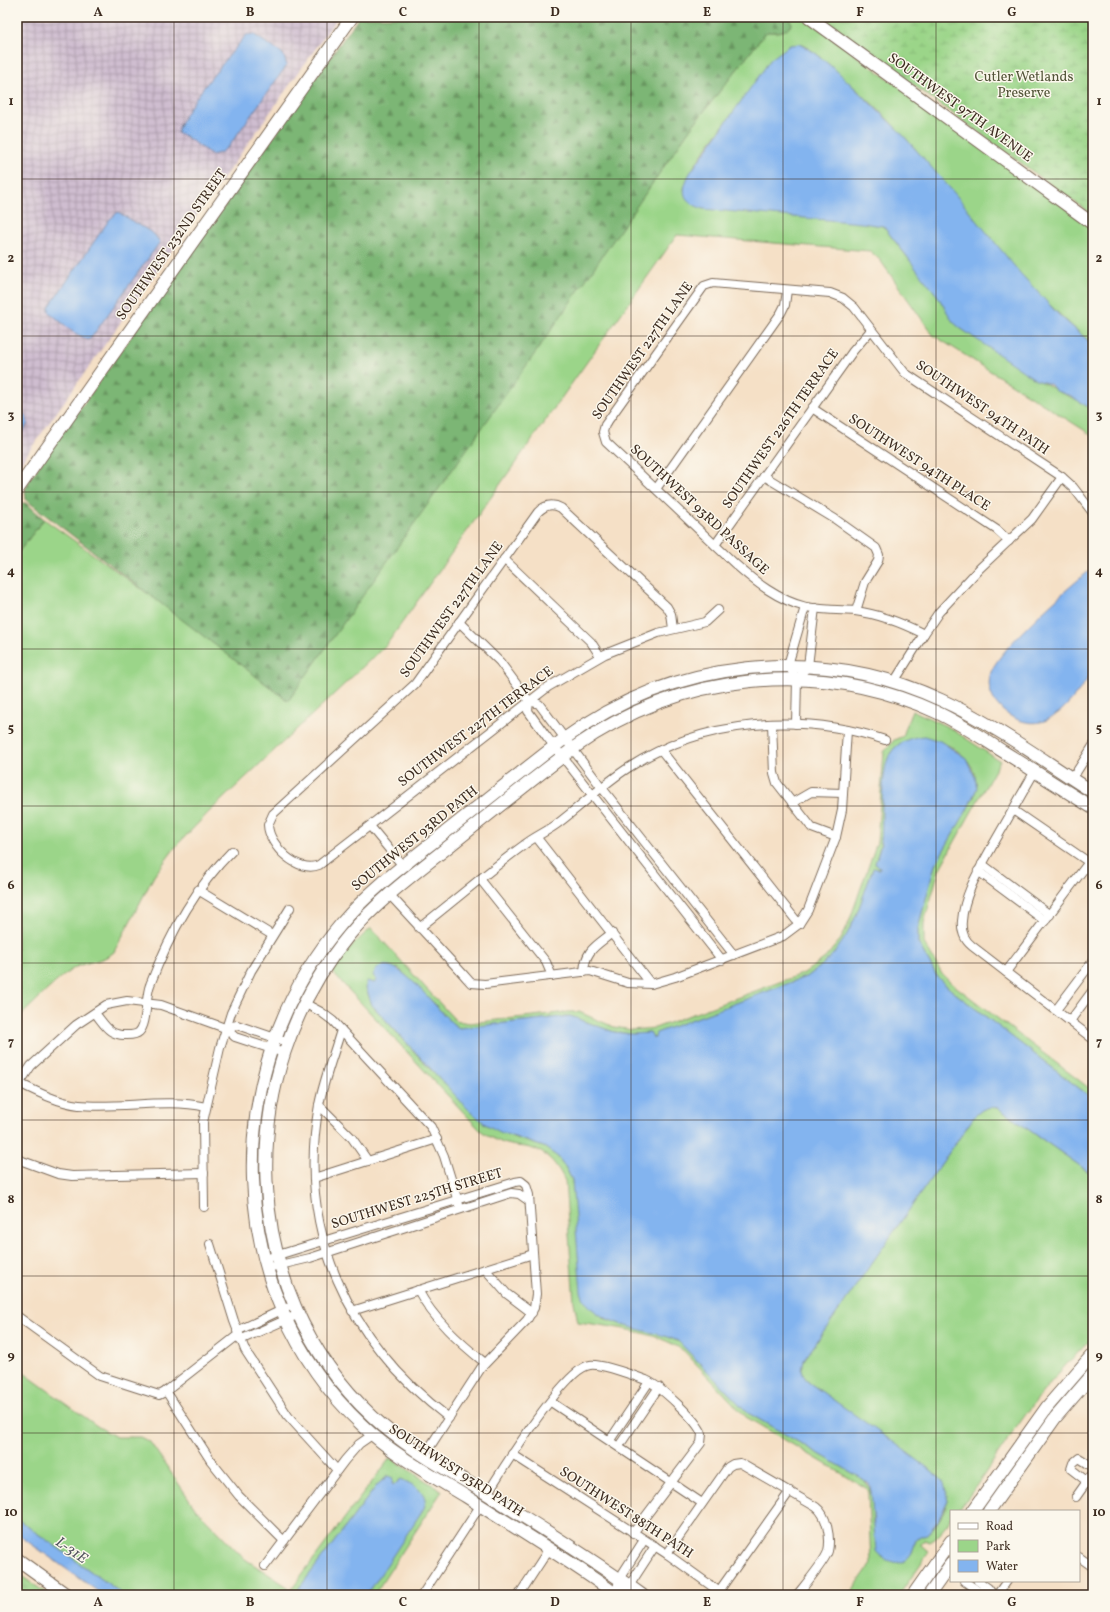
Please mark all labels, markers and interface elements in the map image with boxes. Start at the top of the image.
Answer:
text: A [93,4,103,22]
text: B [246,4,255,22]
text: C [399,4,407,22]
text: D [550,4,560,22]
text: E [703,4,711,22]
text: F [856,4,864,22]
text: G [1007,4,1017,22]
street label: SOUTHWEST 97TH AVENUE [884,49,1036,167]
park label: Cutler Wetlands Preserve [975,68,1073,103]
text: 1 [8,93,14,111]
text: 1 [1096,93,1102,111]
street label: SOUTHWEST 232ND STREET [112,166,232,324]
text: 2 [8,250,15,268]
text: 2 [1096,250,1103,268]
street label: SOUTHWEST 227TH LANE [588,278,698,424]
street label: SOUTHWEST 226TH TERRACE [718,345,844,513]
street label: SOUTHWEST 94TH PATH [912,356,1052,460]
text: 3 [8,407,15,425]
text: 3 [1096,407,1103,425]
street label: SOUTHWEST 94TH PLACE [844,410,994,516]
street label: SOUTHWEST 93RD PASSAGE [625,440,773,580]
street label: SOUTHWEST 227TH LANE [396,538,508,682]
text: 4 [7,563,15,581]
text: 4 [1095,563,1103,581]
street label: SOUTHWEST 227TH TERRACE [394,662,558,792]
text: 5 [8,720,14,738]
text: 5 [1096,720,1102,738]
street label: SOUTHWEST 93RD PATH [348,782,482,896]
text: 6 [7,877,15,895]
text: 6 [1095,877,1103,895]
text: 7 [8,1034,14,1052]
text: 7 [1096,1034,1102,1052]
street label: SOUTHWEST 225TH STREET [329,1164,505,1234]
text: 8 [7,1191,15,1209]
text: 8 [1095,1191,1103,1209]
text: 9 [7,1347,15,1365]
text: 9 [1095,1347,1103,1365]
street label: SOUTHWEST 93RD PATH [385,1420,527,1522]
street label: SOUTHWEST 88TH PATH [555,1463,697,1563]
text: 10 [4,1504,18,1522]
text: 10 [1092,1504,1106,1522]
legend [950,1510,1080,1582]
text: Road [986,1519,1013,1535]
water label: L-31E [51,1533,91,1570]
text: Park [986,1539,1011,1555]
text: Water [986,1559,1018,1575]
text: A [93,1594,103,1612]
text: B [246,1594,255,1612]
text: C [399,1594,407,1612]
text: D [550,1594,560,1612]
text: E [703,1594,711,1612]
text: F [856,1594,864,1612]
text: G [1007,1594,1017,1612]

